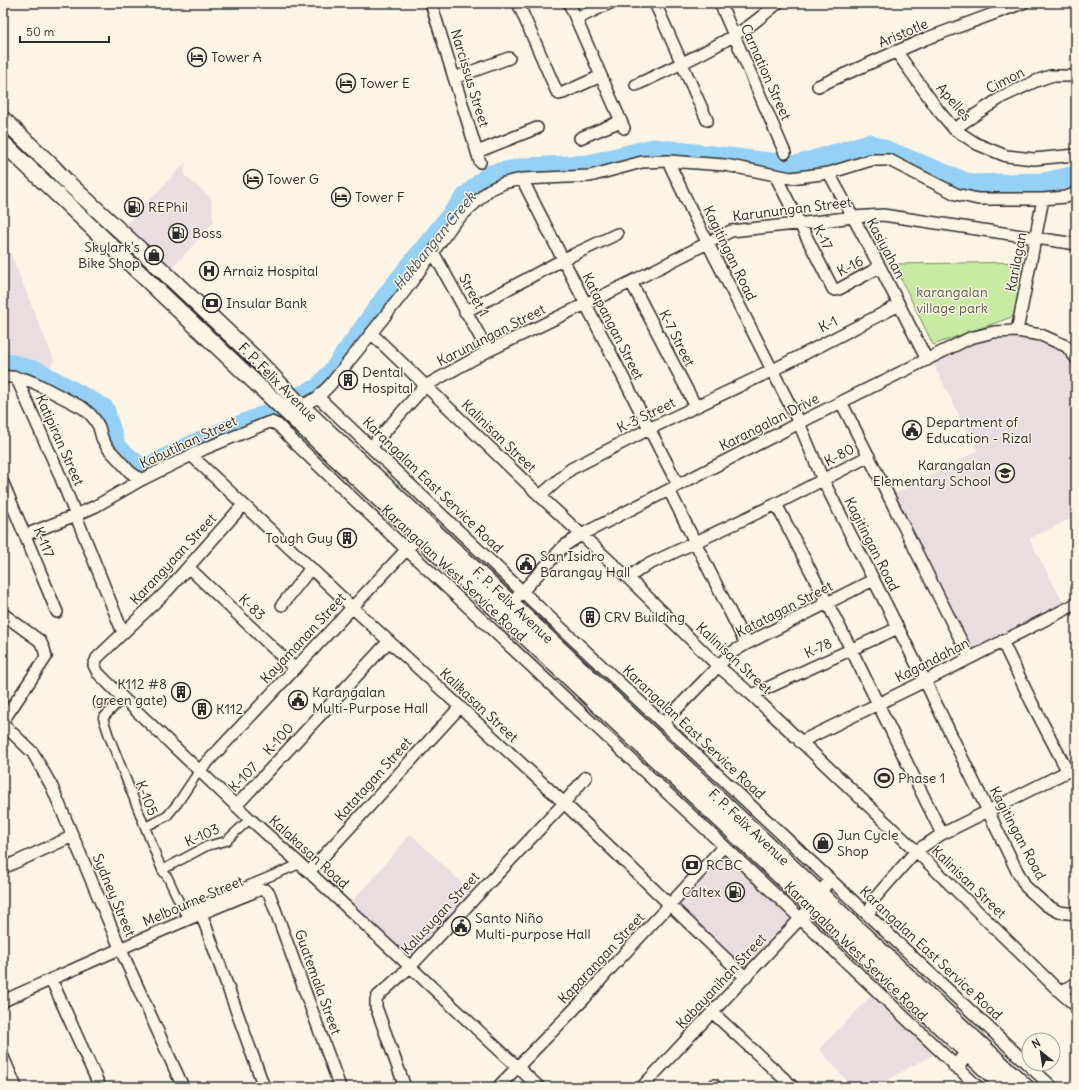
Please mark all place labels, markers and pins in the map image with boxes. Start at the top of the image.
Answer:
hotel icon: Tower A [186,46,208,68]
place label: Tower A [211,48,262,66]
hotel icon: Tower E [335,72,357,94]
place label: Tower E [360,74,410,92]
hotel icon: Tower G [242,168,264,190]
place label: Tower G [267,170,319,188]
hotel icon: Tower F [330,186,352,208]
place label: Tower F [355,188,405,206]
fuel station icon: REPhil [123,196,145,218]
place label: REPhil [148,198,188,216]
fuel station icon: Boss [167,222,189,244]
place label: Boss [192,224,222,242]
place label: Skylark's Bike Shop [78,238,140,272]
shop icon: Skylark's Bike Shop [143,244,165,266]
hospital icon: Arnaiz Hospital [198,260,220,282]
place label: Arnaiz Hospital [223,262,318,280]
bank icon: Insular Bank [201,292,223,314]
place label: Insular Bank [226,294,307,312]
place label: Dental Hospital [362,363,413,397]
building icon: Dental Hospital [337,369,359,391]
place label: Department of Education - Rizal [926,413,1032,447]
public building icon: Department of Education - Rizal [901,419,923,441]
place label: Karangalan Elementary School [873,456,991,490]
school or university icon: Karangalan Elementary School [994,462,1016,484]
building icon: Tough Guy [336,527,358,549]
place label: Tough Guy [265,529,333,547]
place label: San Isidro Barangay Hall [540,547,630,581]
public building icon: San Isidro Barangay Hall [515,553,537,575]
building icon: CRV Building [579,606,601,628]
place label: CRV Building [604,608,685,626]
place label: K112 #8 (green gate) [92,675,167,709]
building icon: K112 #8 (green gate) [170,681,192,703]
place label: Karangalan Multi-Purpose Hall [312,683,428,717]
public building icon: Karangalan Multi-Purpose Hall [287,689,309,711]
building icon: K112 [191,698,213,720]
place label: K112 [216,700,244,718]
sports icon: Phase 1 [873,767,895,789]
place label: Phase 1 [898,769,945,787]
place label: Jun Cycle Shop [837,826,898,860]
shop icon: Jun Cycle Shop [812,832,834,854]
bank icon: RCBC [681,854,703,876]
place label: RCBC [706,856,742,874]
fuel station icon: Caltex [724,881,746,903]
place label: Caltex [682,883,721,901]
place label: Santo Niño Multi-purpose Hall [475,909,591,943]
public building icon: Santo Niño Multi-purpose Hall [450,915,472,937]

